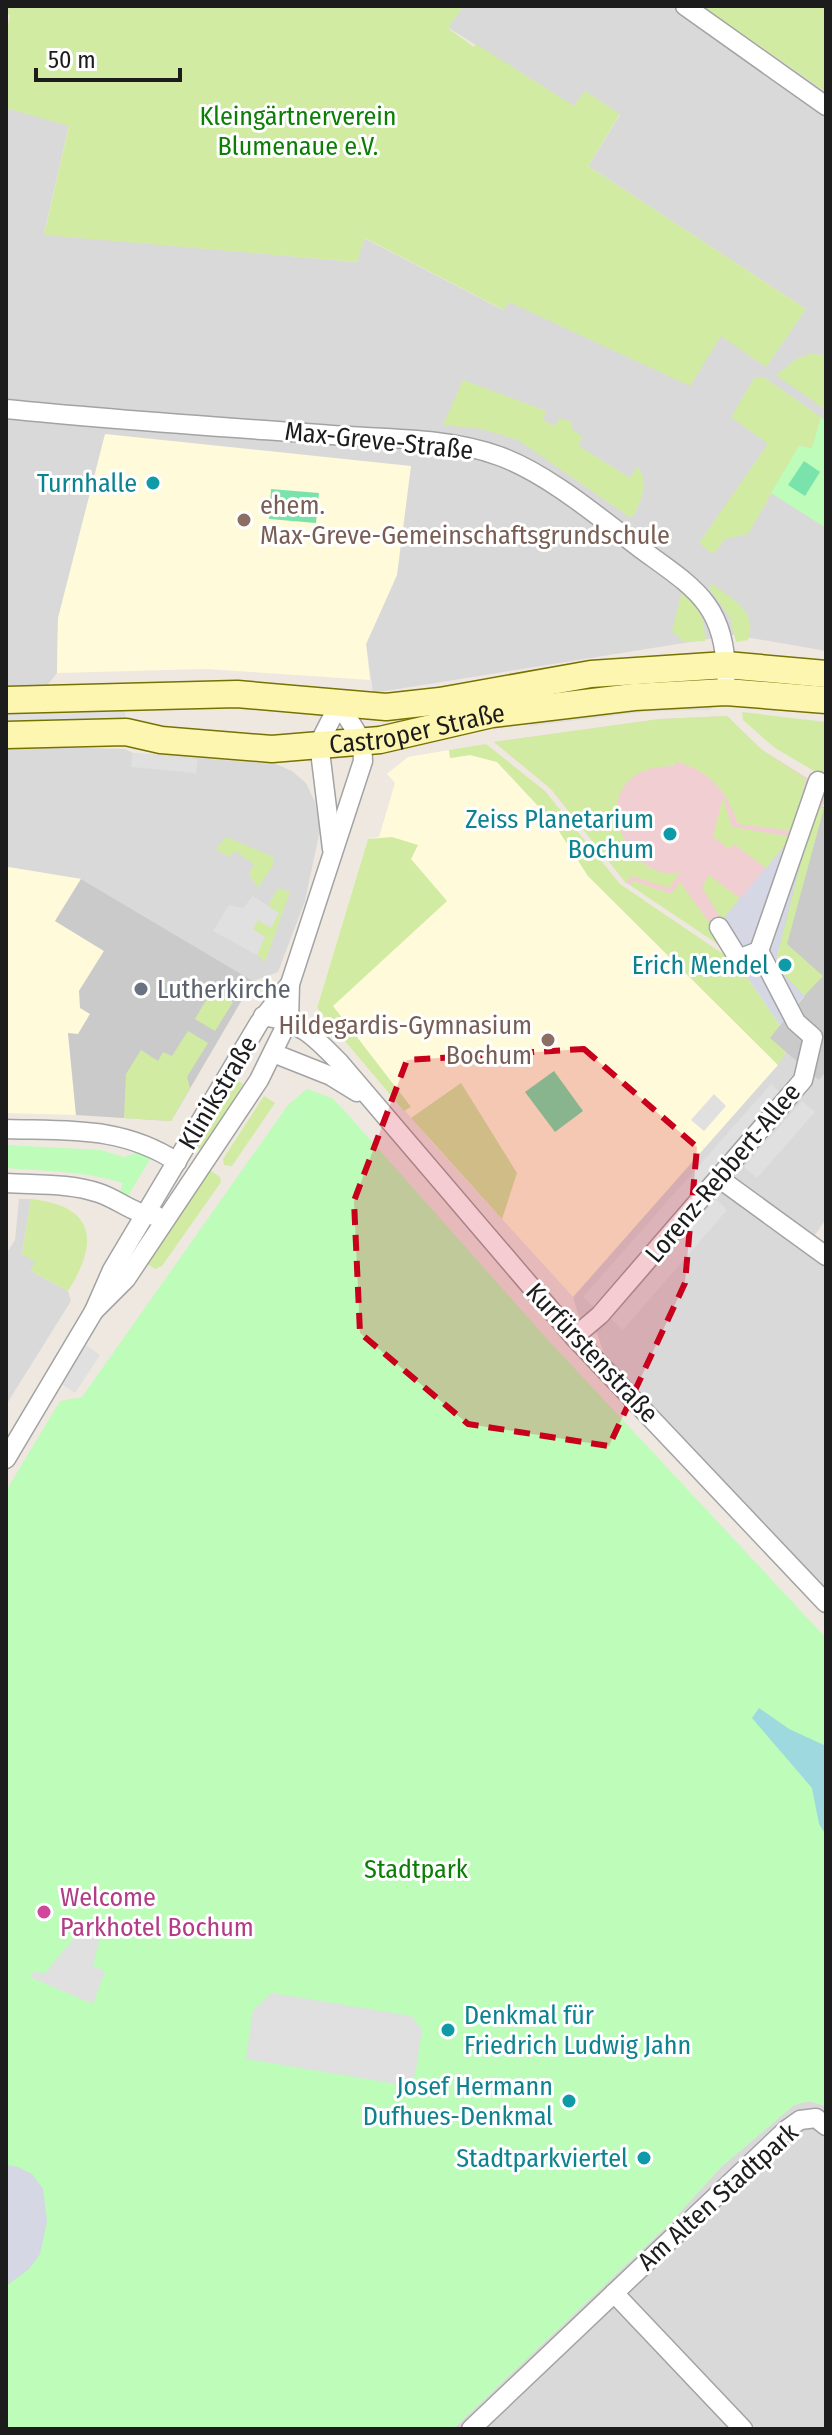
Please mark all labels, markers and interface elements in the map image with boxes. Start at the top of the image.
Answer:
scale bar [36,32,180,82]
text: 50 m [48,46,96,74]
park label: Kleingärtnerverein Blumenaue e.V. [199,101,397,162]
street label: Max-Greve-Straße [283,416,475,466]
place label: Turnhalle [37,468,137,499]
marker: Turnhalle [144,474,162,492]
place label: ehem. Max-Greve-Gemeinschaftsgrundschule [260,490,670,551]
marker: ehem. Max-Greve-Gemeinschaftsgrundschule [235,511,253,529]
street label: Castroper Straße [328,697,506,760]
place label: Zeiss Planetarium Bochum [465,804,654,865]
marker: Zeiss Planetarium Bochum [661,825,679,843]
place label: Erich Mendel [632,950,769,981]
marker: Erich Mendel [776,956,794,974]
place label: Lutherkirche [157,974,291,1005]
marker: Lutherkirche [132,980,150,998]
place label: Hildegardis-Gymnasium Bochum [278,1010,532,1071]
street label: Klinikstraße [172,1031,264,1155]
marker: Hildegardis-Gymnasium Bochum [539,1031,557,1049]
street label: Lorenz-Rebbert-Allee [639,1077,807,1269]
street label: Kurfürstenstraße [519,1277,665,1429]
park label: Stadtpark [364,1854,469,1885]
place label: Welcome Parkhotel Bochum [60,1882,254,1943]
marker: Welcome Parkhotel Bochum [35,1903,53,1921]
place label: Denkmal für Friedrich Ludwig Jahn [464,2000,691,2061]
marker: Denkmal für Friedrich Ludwig Jahn [439,2021,457,2039]
place label: Josef Hermann Dufhues-Denkmal [363,2071,553,2132]
marker: Josef Hermann Dufhues-Denkmal [560,2092,578,2110]
street label: Am Alten Stadtpark [631,2116,805,2277]
place label: Stadtparkviertel [456,2143,628,2174]
marker: Stadtparkviertel [635,2149,653,2167]

